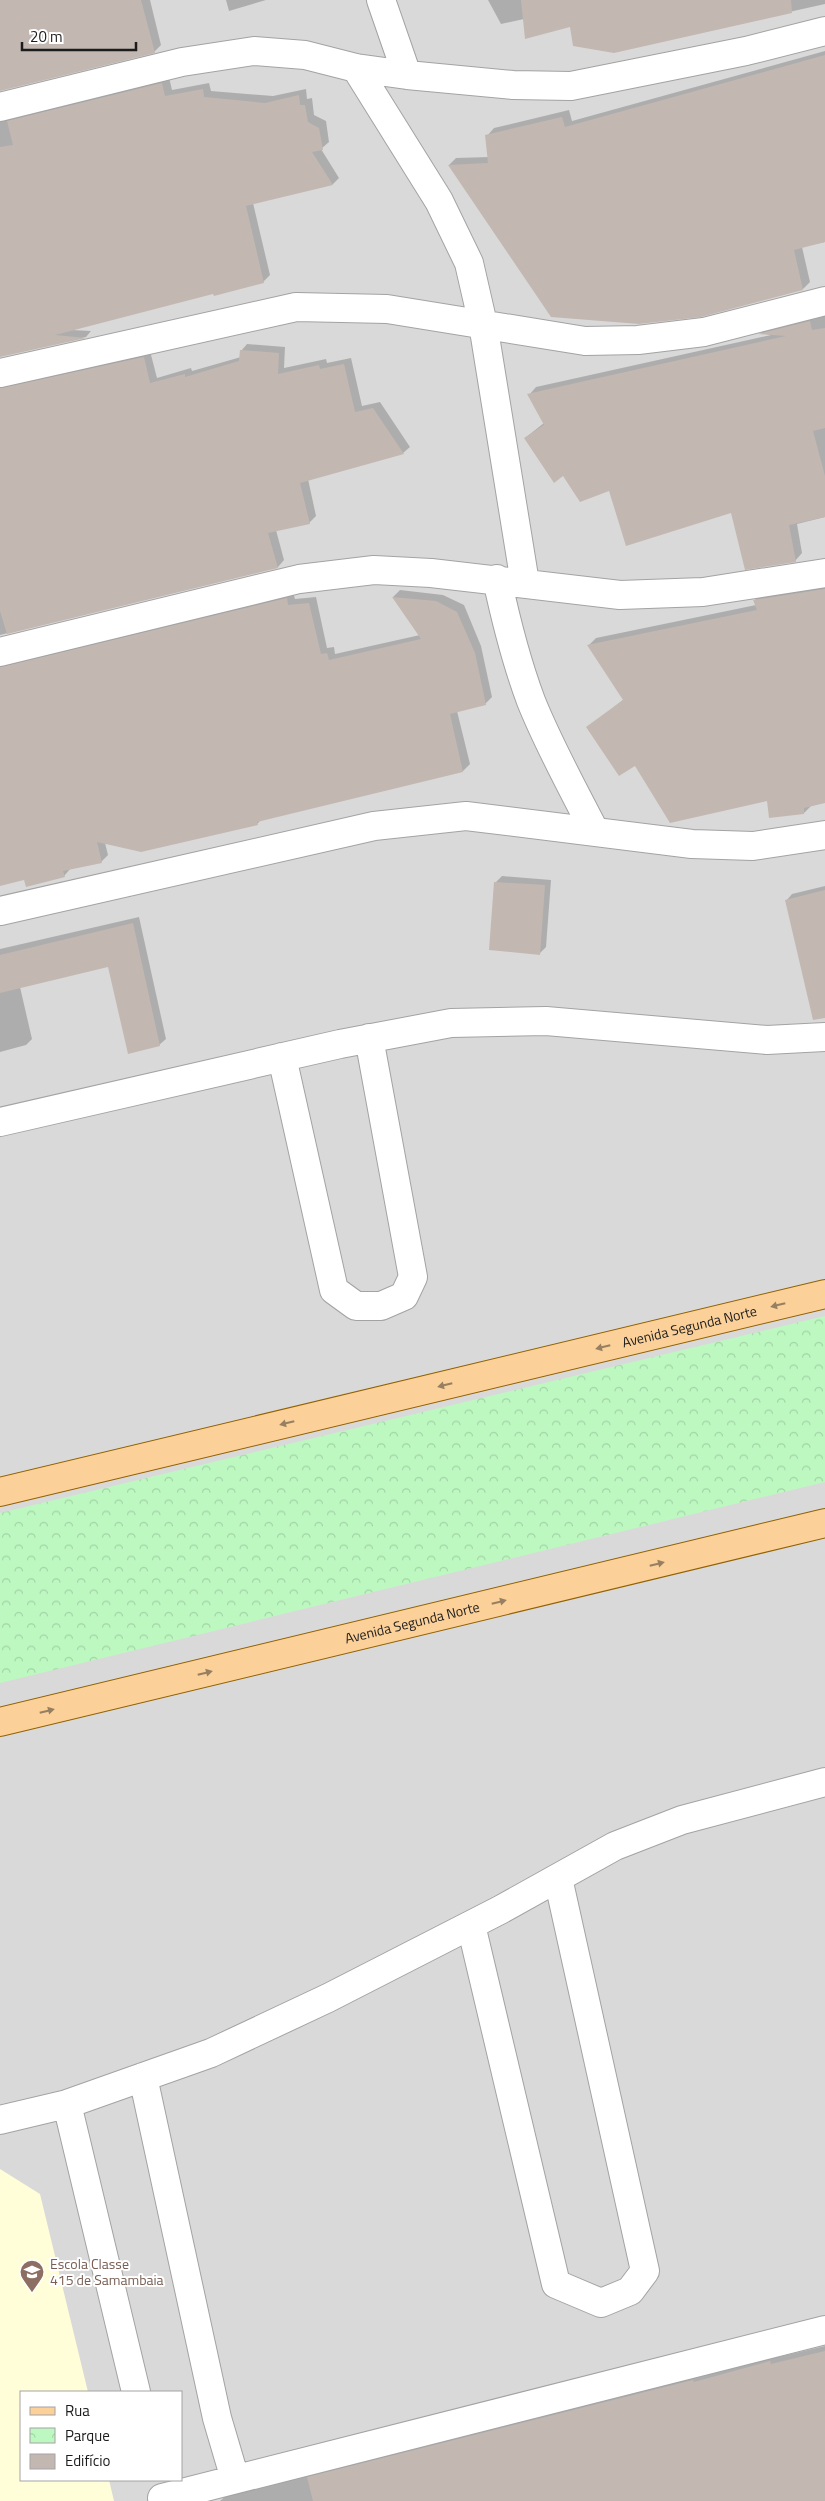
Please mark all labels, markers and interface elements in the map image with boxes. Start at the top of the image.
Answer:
scale bar [22,20,136,52]
text: 20 m [30,25,63,48]
street label: Avenida Segunda Norte [620,1300,759,1352]
one-way arrow [770,1301,785,1309]
one-way arrow [595,1343,610,1351]
one-way arrow [437,1381,452,1389]
one-way arrow [279,1419,294,1427]
one-way arrow [650,1560,665,1568]
street label: Avenida Segunda Norte [343,1596,482,1648]
one-way arrow [492,1598,507,1606]
one-way arrow [198,1669,213,1677]
one-way arrow [40,1707,55,1715]
place label: Escola Classe 415 de Samambaia [50,2253,164,2290]
school or university icon: Escola Classe 415 de Samambaia [19,2259,45,2293]
legend [20,2391,182,2481]
text: Rua [65,2399,90,2422]
text: Parque [65,2424,110,2447]
text: Edifício [65,2449,110,2472]

